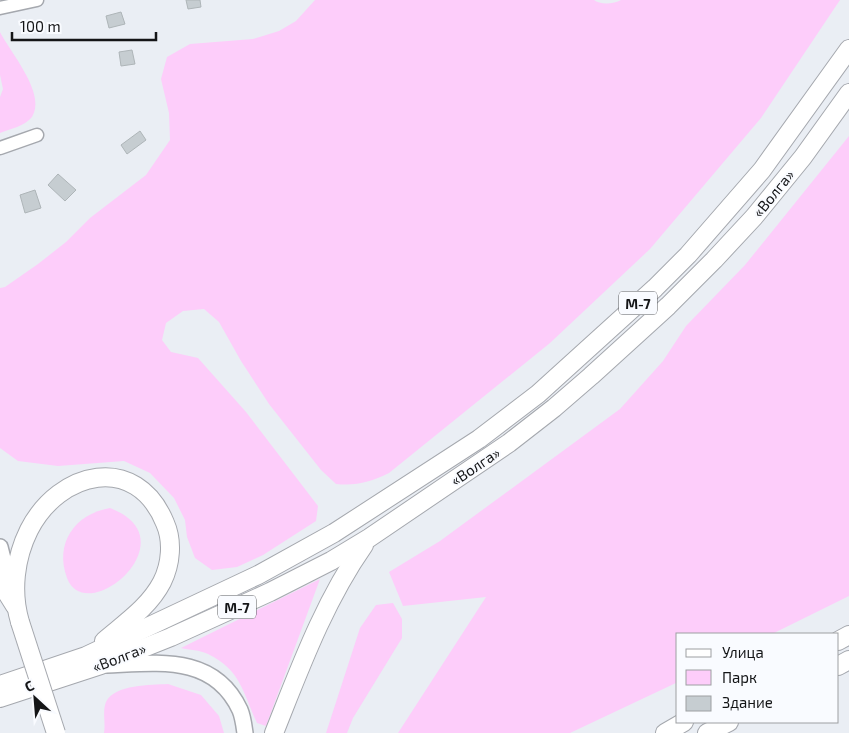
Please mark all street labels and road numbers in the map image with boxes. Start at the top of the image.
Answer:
street label: «Волга» [748,166,798,220]
road number: М-7 [619,292,657,314]
street label: «Волга» [447,443,503,489]
road number: М-7 [218,596,256,618]
street label: «Волга» [90,639,148,675]

